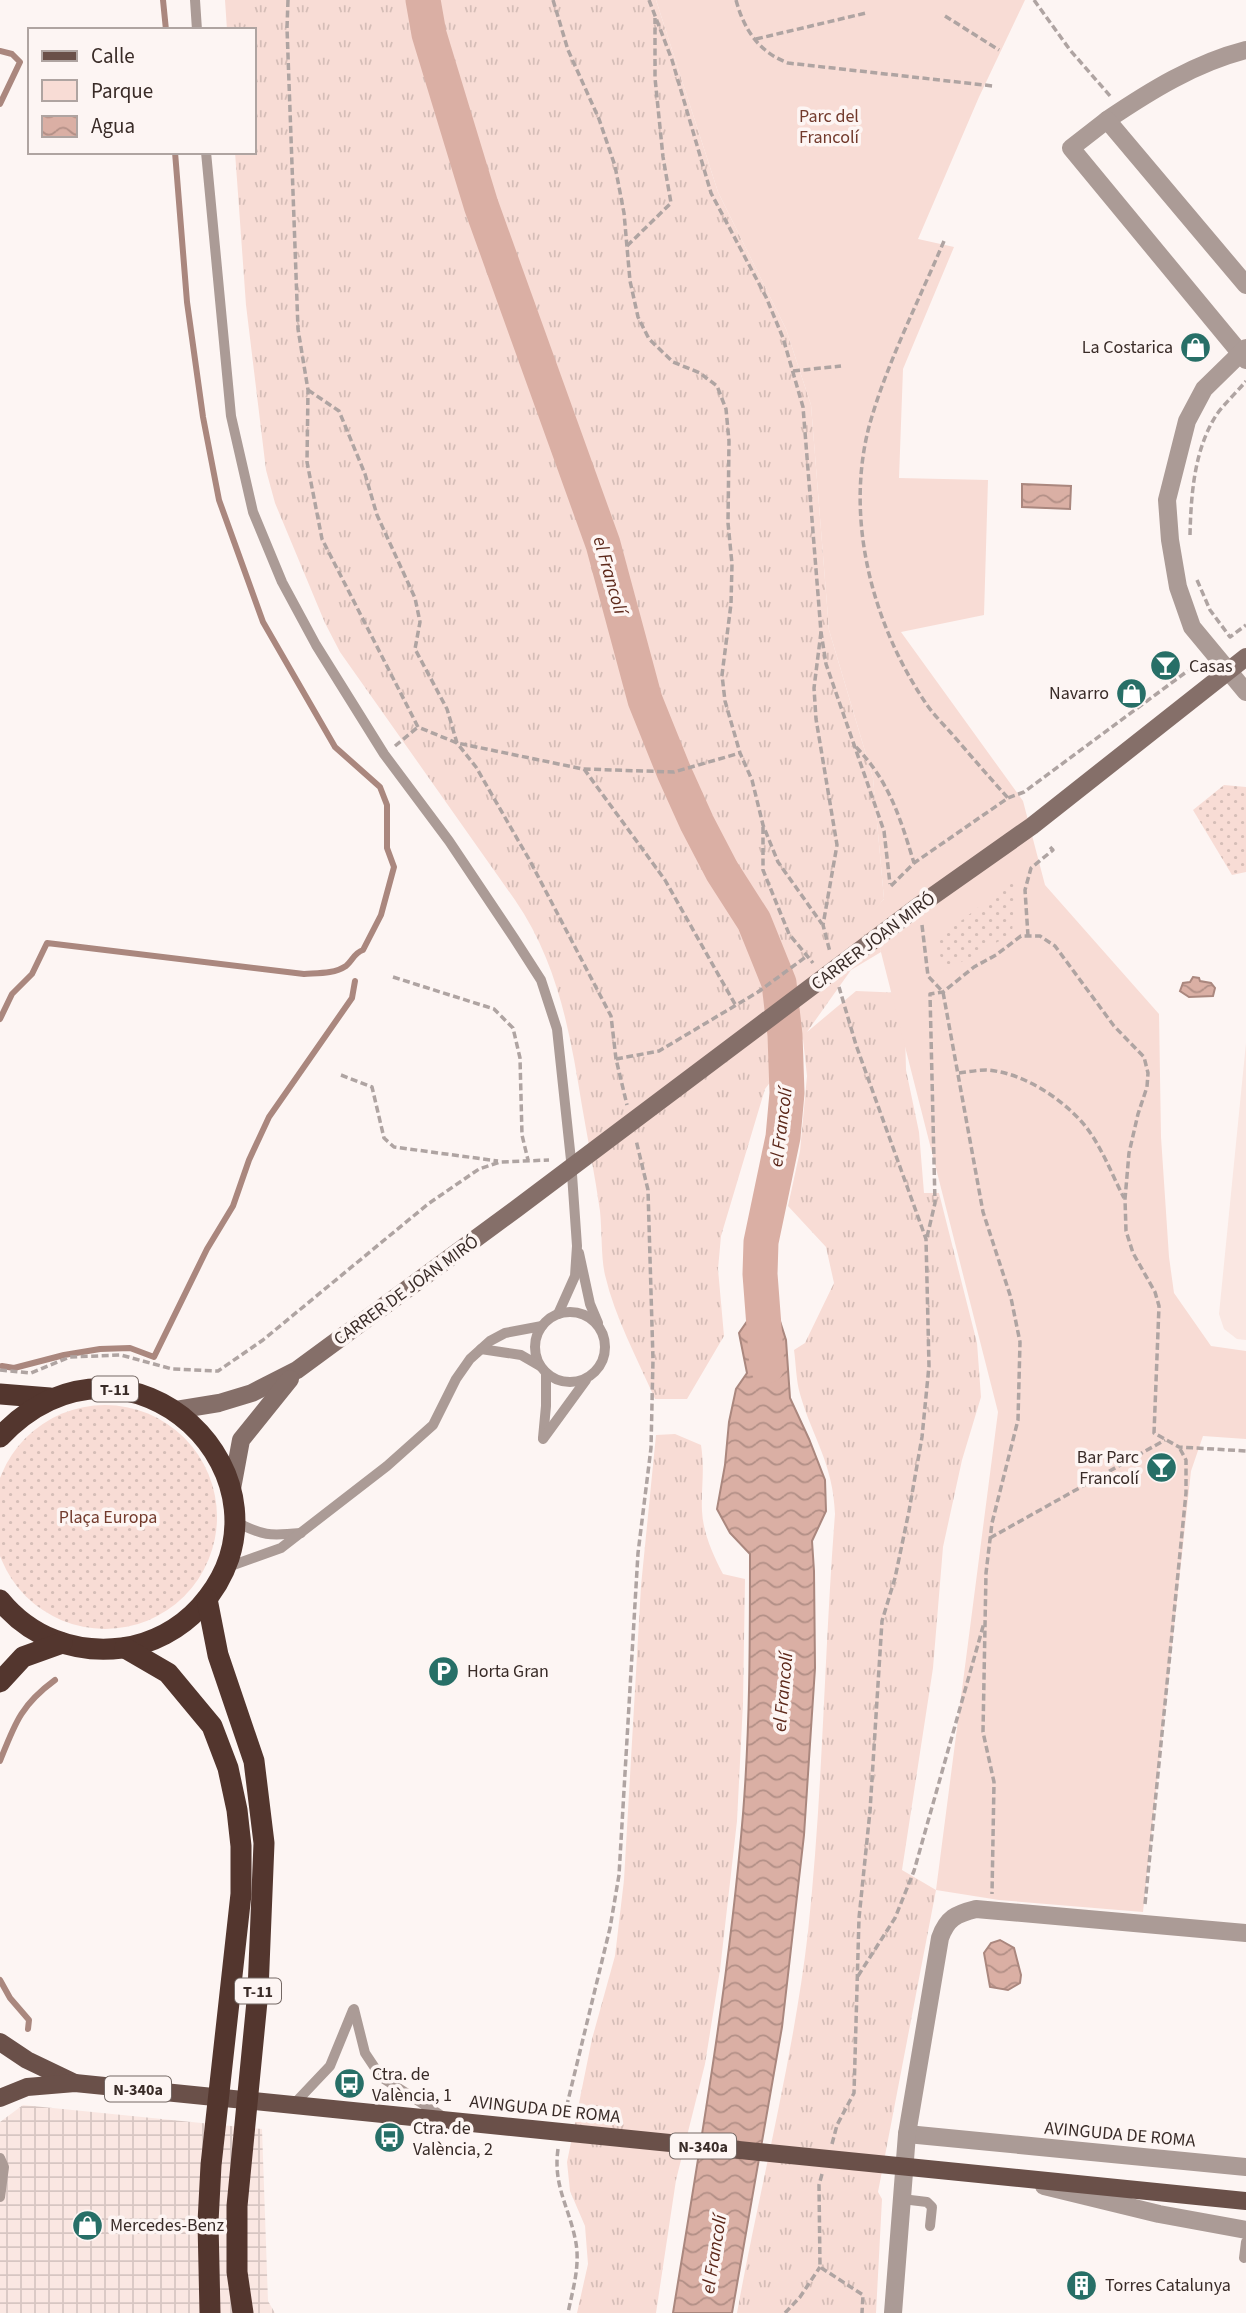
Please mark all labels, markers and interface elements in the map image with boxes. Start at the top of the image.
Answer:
legend [28,28,256,154]
text: Calle [91,41,135,71]
text: Parque [91,76,153,106]
park label: Parc del Francolí [799,104,860,150]
text: Agua [91,111,135,141]
shop icon: La Costarica [1179,330,1213,364]
place label: La Costarica [1082,335,1173,360]
water label: el Francolí [586,533,634,620]
bar icon: Casas [1149,649,1183,683]
place label: Casas [1189,654,1233,679]
shop icon: Navarro [1115,676,1149,710]
place label: Navarro [1049,681,1109,706]
street label: CARRER JOAN MIRÓ [806,886,940,996]
water label: el Francolí [763,1083,800,1168]
street label: CARRER DE JOAN MIRÓ [329,1229,484,1351]
road number: T-11 [92,1376,138,1401]
place label: Bar Parc Francolí [1077,1445,1140,1491]
bar icon: Bar Parc Francolí [1145,1450,1179,1484]
park label: Plaça Europa [59,1505,157,1530]
water label: el Francolí [767,1649,801,1733]
parking icon: Horta Gran [427,1654,461,1688]
place label: Horta Gran [467,1659,549,1684]
road number: T-11 [235,1979,281,2004]
place label: Ctra. de València, 1 [372,2062,452,2108]
bus stop icon: Ctra. de València, 1 [332,2067,366,2101]
road number: N-340a [105,2076,171,2102]
street label: AVINGUDA DE ROMA [468,2089,622,2130]
street label: AVINGUDA DE ROMA [1043,2115,1197,2154]
place label: Ctra. de València, 2 [413,2116,493,2162]
bus stop icon: Ctra. de València, 2 [373,2121,407,2155]
road number: N-340a [670,2134,736,2158]
shop icon: Mercedes-Benz [70,2208,104,2242]
water label: el Francolí [695,2210,734,2296]
place label: Mercedes-Benz [110,2213,224,2238]
building icon: Torres Catalunya [1065,2268,1099,2302]
place label: Torres Catalunya [1105,2273,1231,2298]

